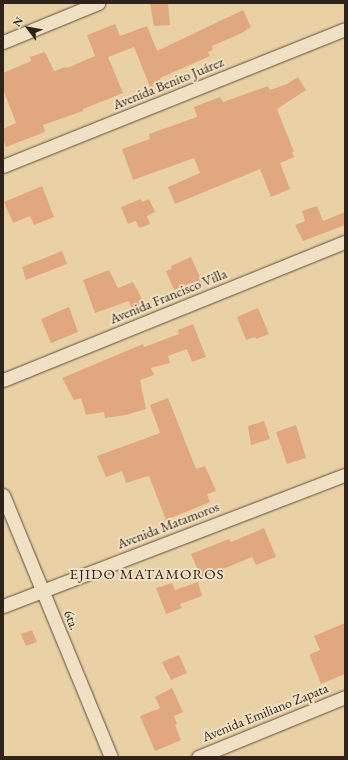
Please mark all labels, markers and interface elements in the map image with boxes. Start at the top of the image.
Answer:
north arrow [8,8,48,48]
text: N [10,14,26,29]
street label: Avenida Benito Juárez [110,53,226,113]
street label: Avenida Francisco Villa [107,265,229,327]
street label: Avenida Matamoros [115,498,221,552]
district label: EJIDO MATAMOROS [69,565,225,583]
street label: 6ta. [60,608,84,632]
street label: Avenida Emiliano Zapata [199,679,331,745]

